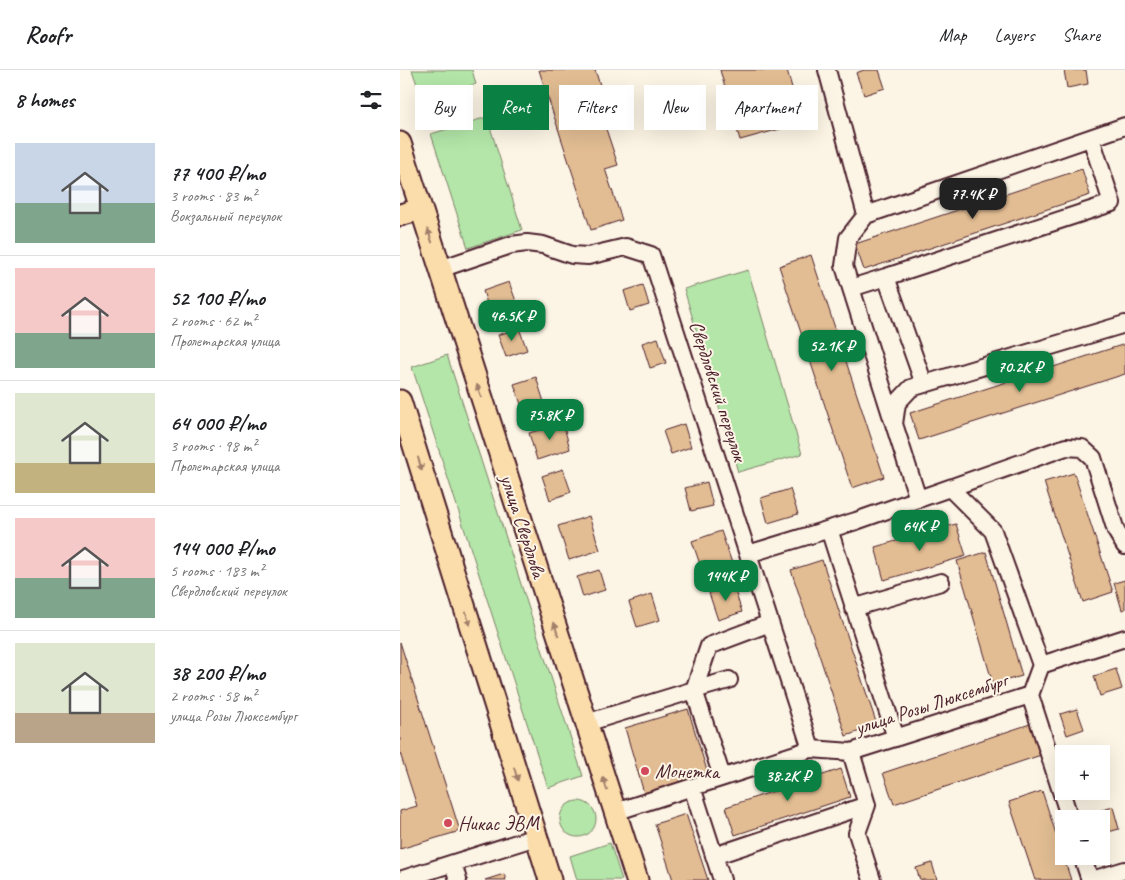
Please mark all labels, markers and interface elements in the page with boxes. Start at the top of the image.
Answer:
text: Roofr [25,20,71,50]
text: Map [939,24,967,46]
text: Layers [995,24,1034,46]
text: Share [1062,24,1100,46]
chip: Buy [415,85,473,130]
chip: Rent [483,85,549,130]
chip: Filters [559,85,634,130]
chip: New [644,85,706,130]
chip: Apartment [716,85,818,130]
icon: filters [357,86,385,114]
text: 8 homes [15,87,74,113]
text: 77 400 ₽/mo [170,160,265,186]
icon: home [55,163,115,223]
pin: 77.4K ₽ [927,178,1019,220]
text: 77.4K ₽ [951,184,995,204]
text: 3 rooms · 83 m² [170,186,256,206]
text: Вокзальный переулок [170,206,281,226]
one-way arrow [425,228,433,243]
text: 52 100 ₽/mo [170,285,265,311]
icon: home [55,288,115,348]
pin: 46.5K ₽ [466,300,558,342]
text: 46.5K ₽ [489,306,535,326]
text: 2 rooms · 62 m² [170,311,256,331]
street label: Свердловский переулок [684,318,753,466]
pin: 52.1K ₽ [786,330,878,372]
text: Пролетарская улица [170,331,279,351]
text: 52.1K ₽ [810,336,854,356]
pin: 70.2K ₽ [974,350,1066,393]
text: 70.2K ₽ [998,357,1042,377]
one-way arrow [475,383,483,398]
pin: 75.8K ₽ [504,398,596,441]
text: 75.8K ₽ [528,405,572,425]
text: 64 000 ₽/mo [170,410,266,436]
icon: home [55,413,115,473]
text: 3 rooms · 98 m² [170,436,256,456]
text: Пролетарская улица [170,456,279,476]
one-way arrow [416,456,424,471]
street label: улица Свердлова [494,470,552,583]
pin: 64K ₽ [885,510,955,552]
text: 64K ₽ [902,516,938,536]
text: 144 000 ₽/mo [170,535,275,561]
icon: home [55,538,115,598]
pin: 144K ₽ [685,560,767,602]
text: 5 rooms · 183 m² [170,561,264,581]
text: 144K ₽ [705,566,747,586]
text: Свердловский переулок [170,581,287,601]
one-way arrow [464,612,472,627]
one-way arrow [551,621,559,636]
text: 38 200 ₽/mo [170,660,265,686]
icon: home [55,663,115,723]
street label: улица Розы Люксембург [851,667,1013,741]
text: 2 rooms · 58 m² [170,686,256,706]
text: улица Розы Люксембург [170,706,297,726]
map controls [1055,745,1110,865]
button: + [1055,745,1110,800]
place label: Монетка [655,759,721,784]
pin: 38.2K ₽ [742,760,834,802]
marker: Монетка [639,765,651,777]
text: 38.2K ₽ [765,766,811,786]
one-way arrow [513,767,521,782]
one-way arrow [601,776,609,791]
button: − [1055,810,1110,865]
place label: Никас ЭВМ [458,811,540,836]
marker: Никас ЭВМ [442,817,454,829]

